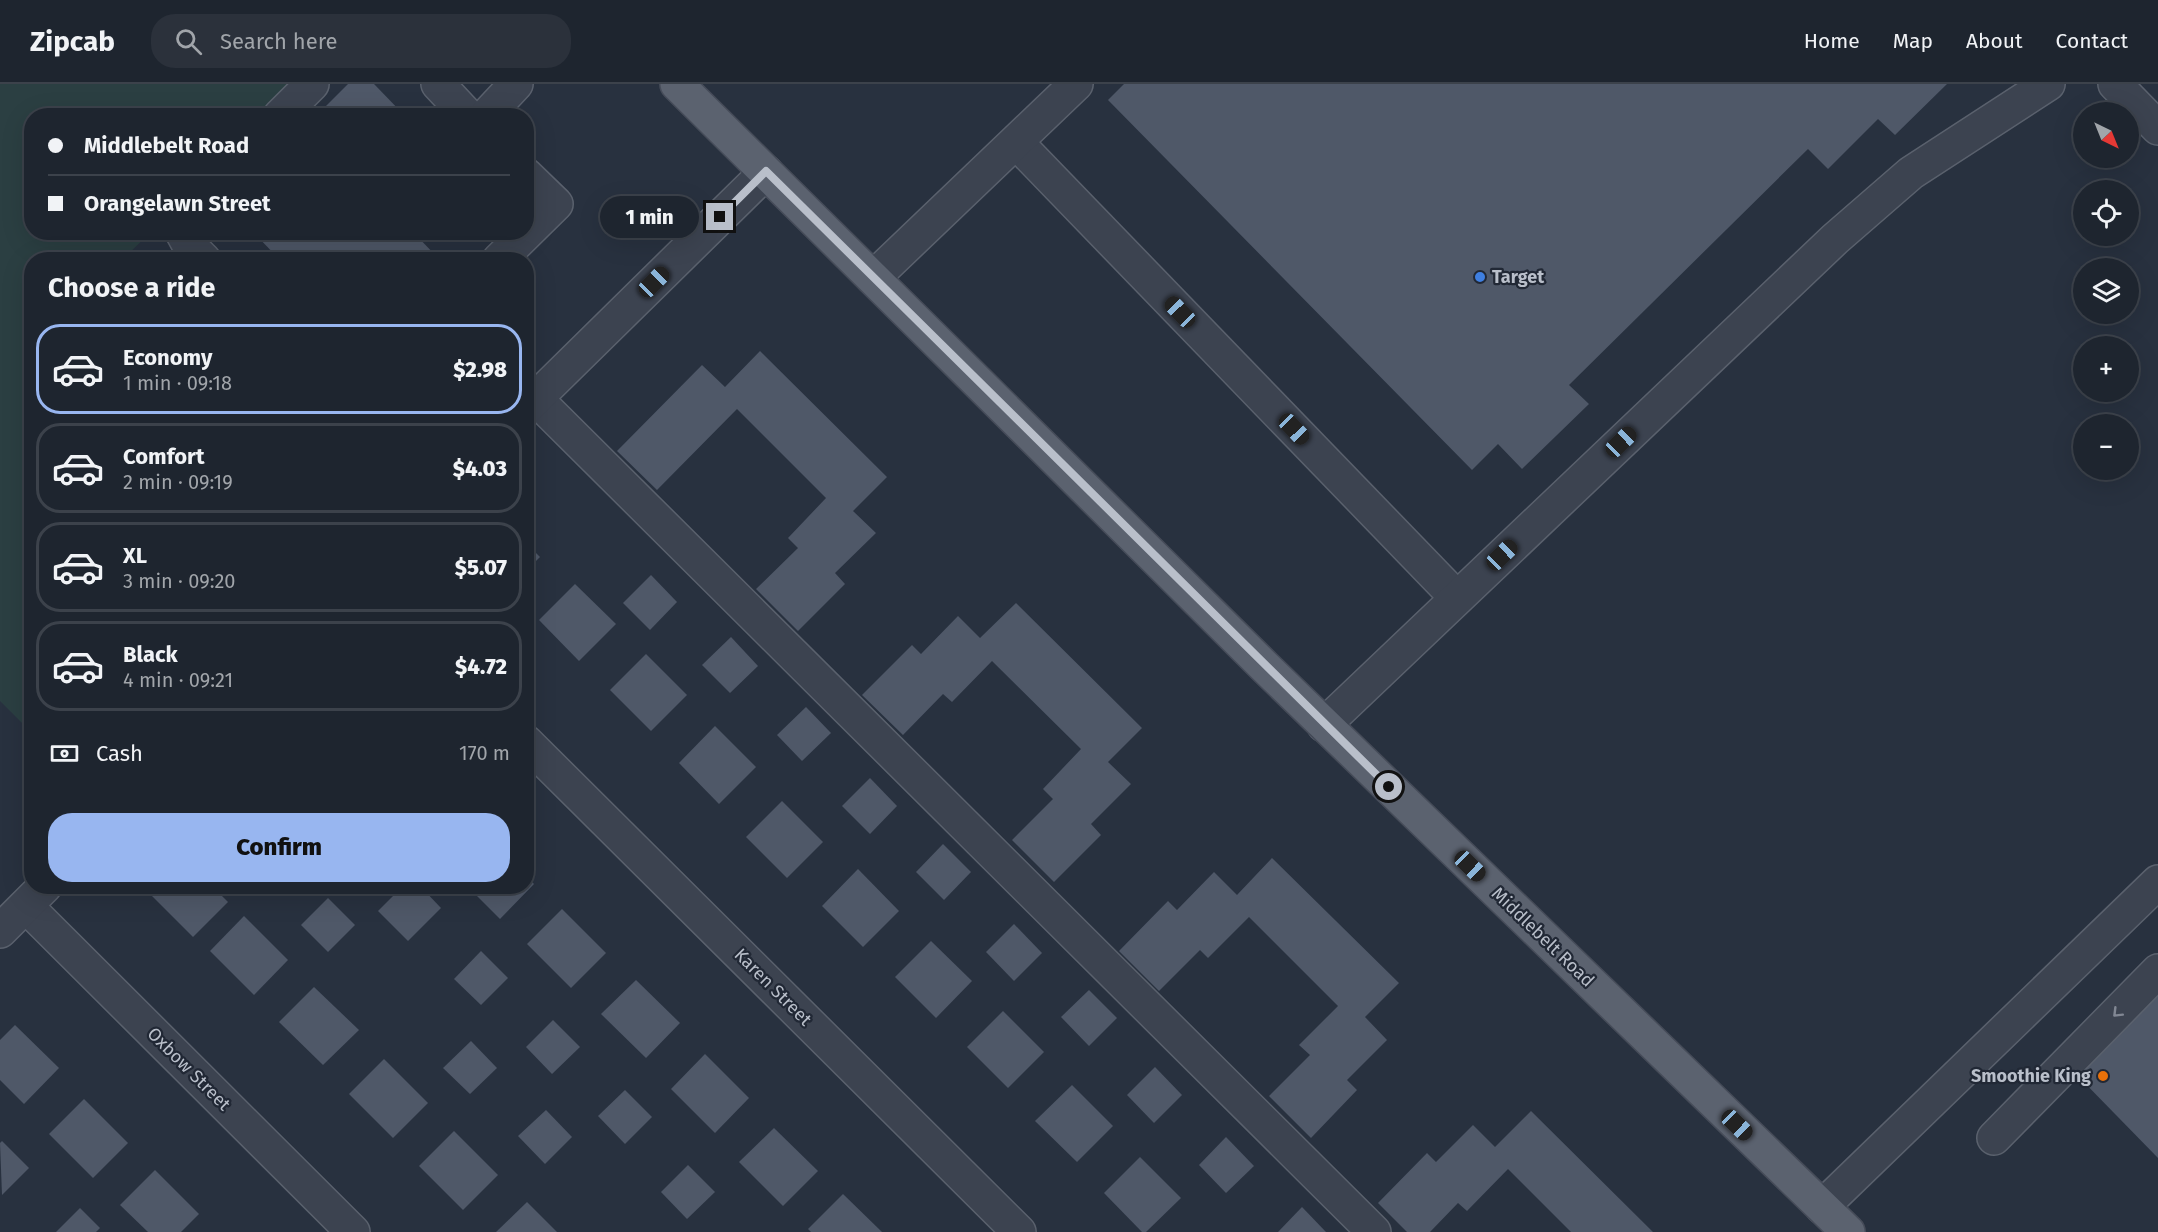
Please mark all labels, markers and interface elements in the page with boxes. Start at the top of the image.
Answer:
search box [151,14,571,68]
text: Zipcab [30,25,115,58]
icon: search [172,25,205,58]
text: Search here [220,28,338,55]
text: Home [1804,28,1860,54]
text: Map [1893,28,1933,54]
text: About [1966,28,2023,54]
text: Contact [2056,28,2128,54]
north arrow [2073,102,2139,168]
map controls [2073,102,2139,480]
text: Middlebelt Road [84,132,249,159]
button: locate [2073,180,2139,246]
text: Orangelawn Street [84,190,271,217]
callout: 1 min [600,196,699,238]
route end [706,203,733,230]
text: 1 min [626,205,673,229]
button: layers [2073,258,2139,324]
car [635,263,673,301]
place label: Target [1492,266,1545,288]
marker: Target [1473,270,1487,284]
text: Choose a ride [48,272,215,304]
car [1161,293,1199,331]
button: + [2073,336,2139,402]
icon: car [51,342,105,396]
text: Economy [123,344,212,371]
text: $2.98 [453,356,507,383]
text: 1 min · 09:18 [123,371,232,395]
car [1275,410,1313,448]
button: − [2073,414,2139,480]
car [1602,423,1640,461]
icon: car [51,441,105,495]
text: Comfort [123,443,204,470]
text: $4.03 [453,455,507,482]
text: 2 min · 09:19 [123,470,233,494]
car [1483,536,1521,574]
icon: car [51,540,105,594]
text: XL [123,542,147,569]
text: $5.07 [455,554,507,581]
text: 3 min · 09:20 [123,569,236,593]
icon: car [51,639,105,693]
text: Black [123,641,178,668]
text: $4.72 [455,653,507,680]
text: 4 min · 09:21 [123,668,233,692]
icon: cash [48,737,81,770]
text: Cash [96,740,143,767]
text: 170 m [459,741,510,765]
route start [1375,773,1402,800]
button: Confirm [48,813,510,882]
car [1451,847,1489,885]
street label: Middlebelt Road [1487,882,1599,992]
street label: Karen Street [730,944,817,1031]
one-way arrow [2113,1006,2124,1016]
street label: Oxbow Street [143,1023,236,1116]
place label: Smoothie King [1971,1065,2091,1087]
marker: Smoothie King [2096,1069,2110,1083]
car [1718,1106,1756,1144]

